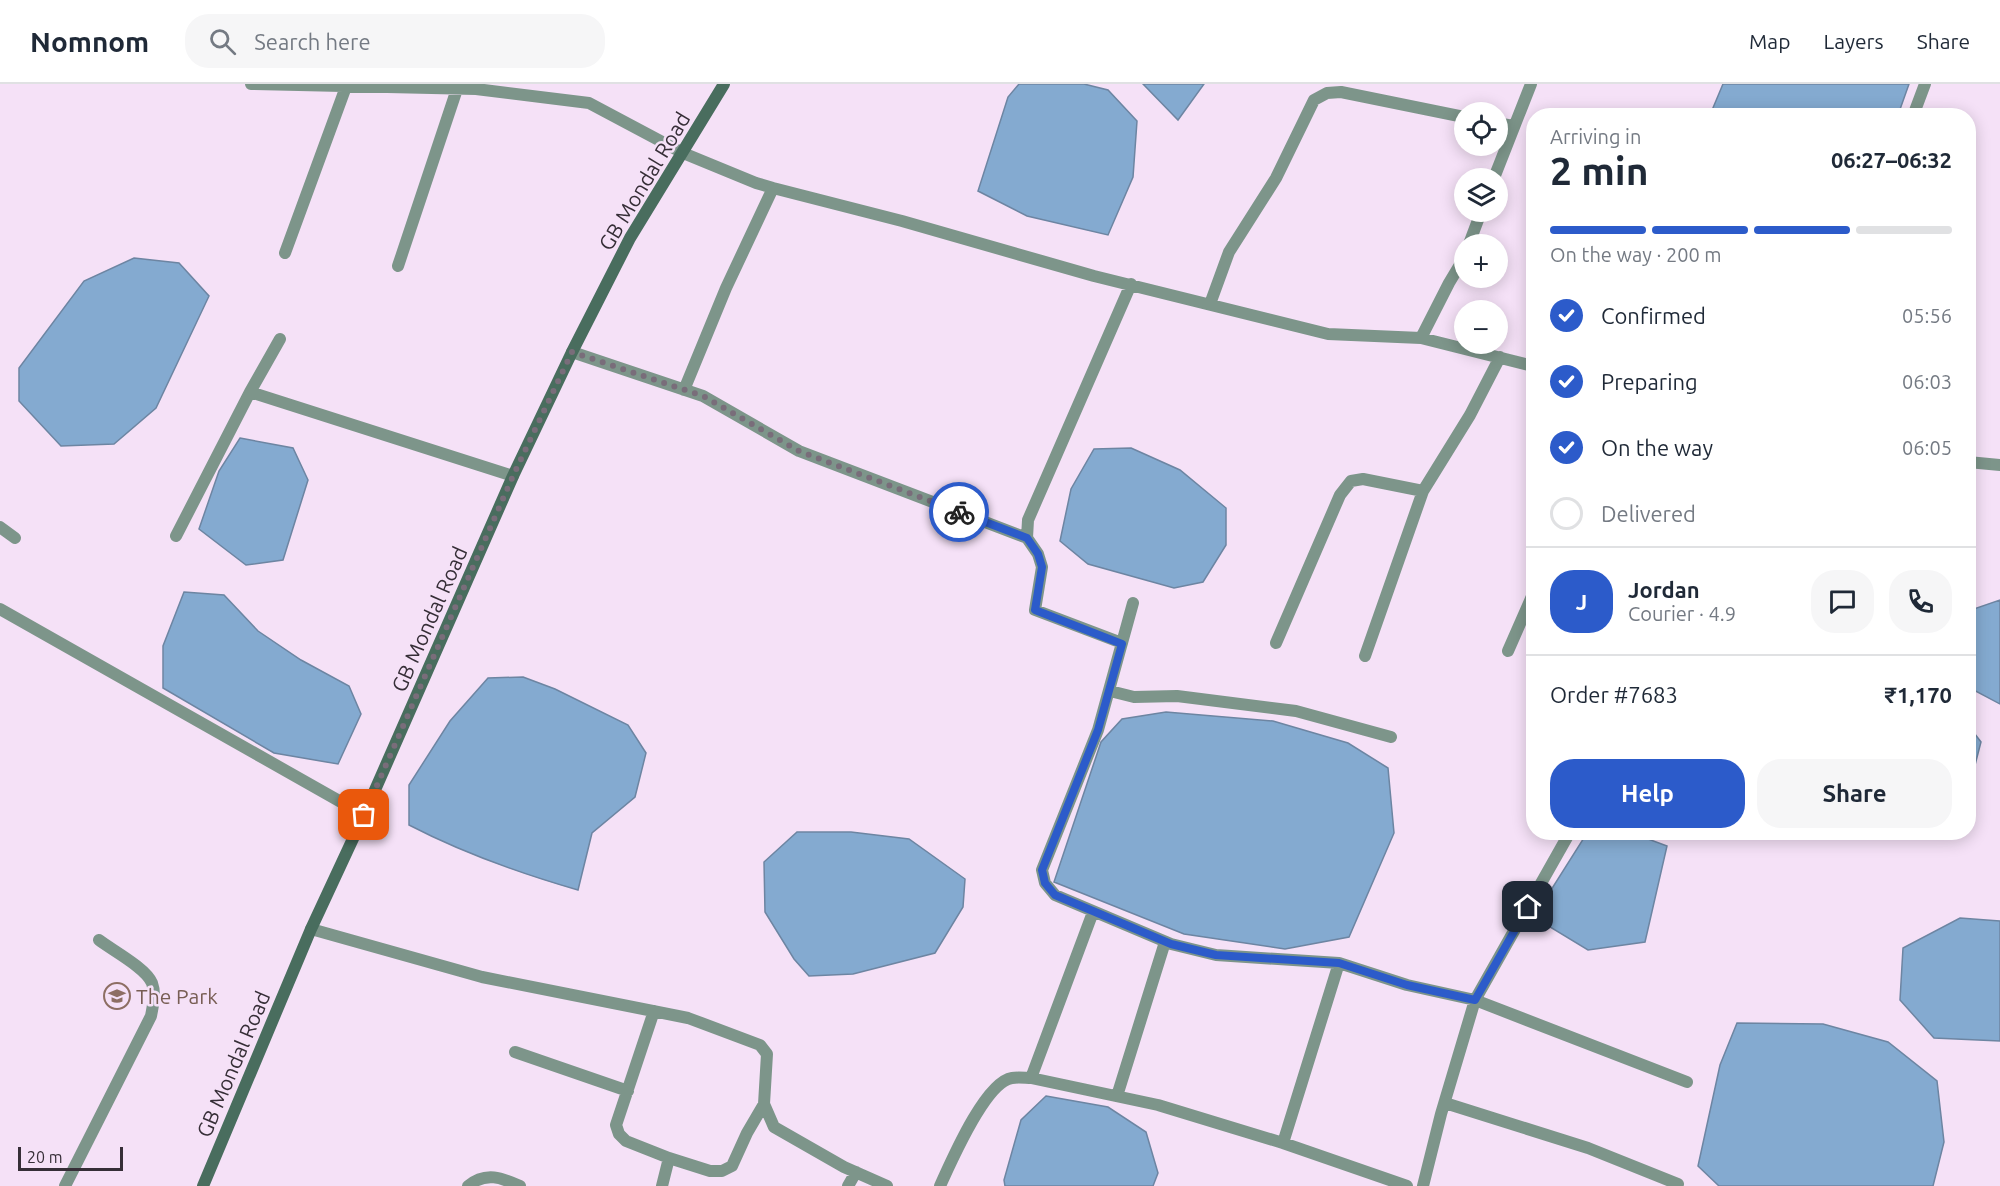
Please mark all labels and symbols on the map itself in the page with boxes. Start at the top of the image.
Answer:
street label: GB Mondal Road [593,108,695,254]
courier [929,482,989,542]
street label: GB Mondal Road [386,543,472,695]
pin [338,789,389,840]
pin [1502,881,1553,932]
school or university icon: The Park [102,981,132,1011]
place label: The Park [136,984,218,1008]
street label: GB Mondal Road [191,987,275,1141]
scale bar [18,1144,123,1172]

